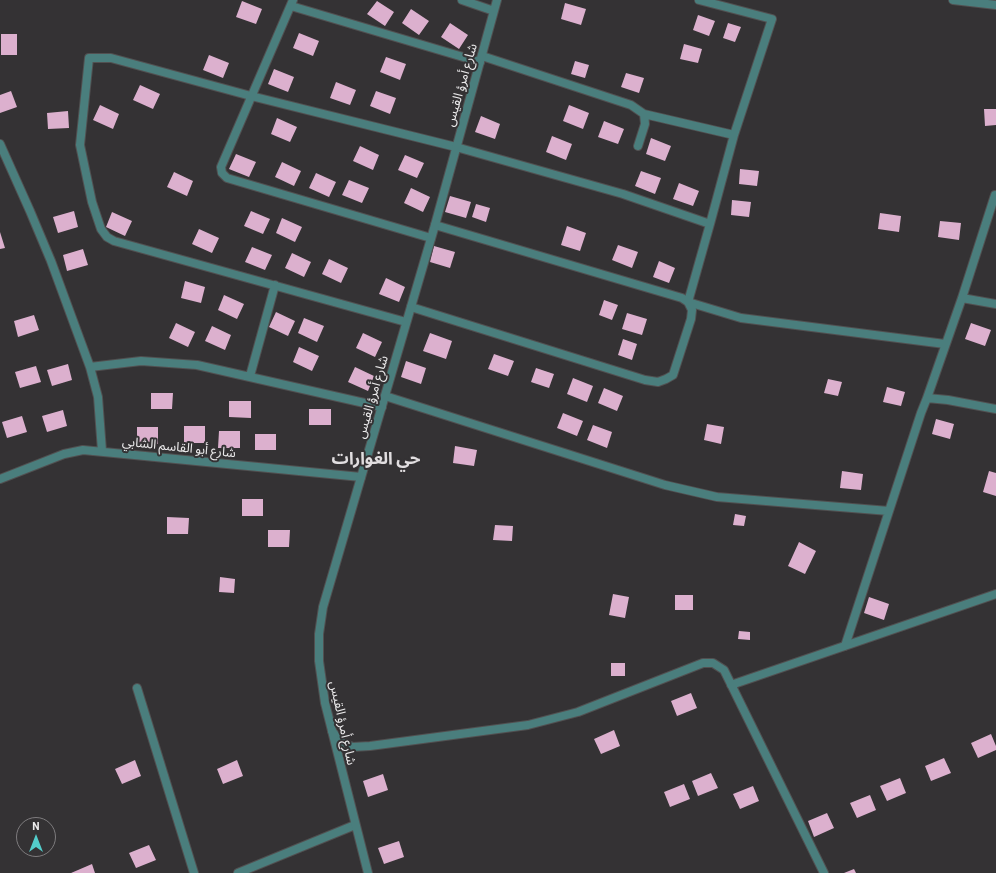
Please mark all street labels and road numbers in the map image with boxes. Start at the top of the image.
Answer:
street label: شارع أمرؤ القيس [442,42,480,128]
street label: شارع أمرؤ القيس [353,354,391,440]
street label: شارع أبو القاسم الشابي [121,433,237,461]
street label: شارع أمرؤ القيس [326,679,360,767]

